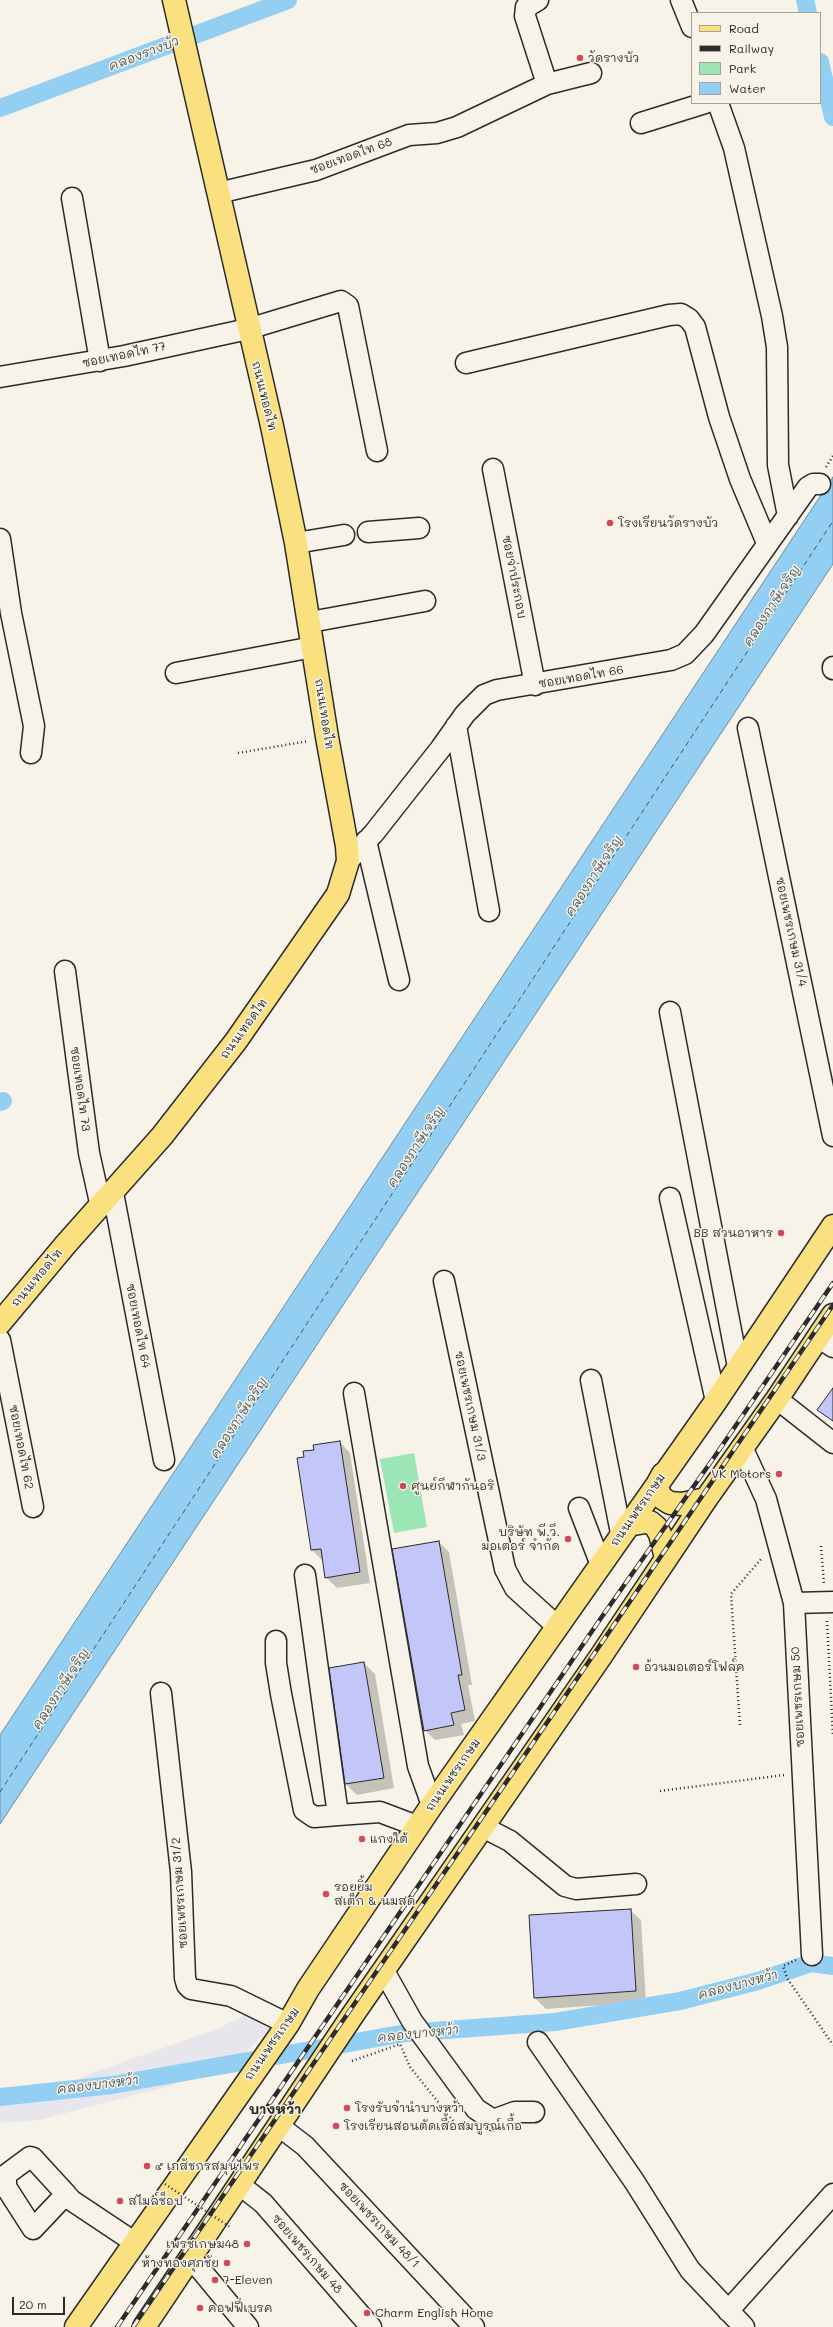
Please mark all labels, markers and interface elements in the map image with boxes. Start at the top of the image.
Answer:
legend [691,12,821,104]
text: Road [729,20,759,36]
water label: คลองรางบัว [107,33,181,75]
text: Railway [729,40,774,56]
place label: วัดรางบัว [588,51,639,65]
marker: วัดรางบัว [575,53,585,63]
text: Park [729,60,756,76]
text: Water [729,80,766,96]
street label: ซอยเทอดไท 68 [308,134,394,178]
street label: ซอยเทอดไท 77 [81,339,167,371]
street label: ถนนเทอดไท [248,360,280,432]
place label: โรงเรียนวัดรางบัว [618,516,718,530]
marker: โรงเรียนวัดรางบัว [605,518,615,528]
street label: ซอยจ่าประกอบ [499,534,529,620]
water label: คลองภาษีเจริญ [740,563,804,649]
street label: ซอยเทอดไท 66 [537,662,625,692]
street label: ถนนเทอดไท [311,678,337,750]
water label: คลองภาษีเจริญ [562,833,626,919]
street label: ซอยเพชรเกษม 31/4 [772,876,810,988]
street label: ถนนเทอดไท [217,996,271,1062]
street label: ซอยเทอดไท 73 [67,1046,93,1132]
water label: คลองภาษีเจริญ [384,1104,448,1190]
place label: BB สวนอาหาร [693,1226,773,1240]
marker: BB สวนอาหาร [776,1228,786,1238]
street label: ถนนเทอดไท [9,1246,65,1310]
street label: ซอยเทอดไท 64 [123,1282,153,1370]
street label: ซอยเพชรเกษม 31/3 [451,1350,489,1462]
water label: คลองภาษีเจริญ [207,1375,271,1461]
street label: ซอยเทอดไท 62 [6,1404,36,1490]
place label: VK Motors [711,1467,771,1481]
marker: VK Motors [774,1469,784,1479]
street label: ถนนเพชรเกษม [608,1471,668,1549]
place label: ศูนย์กีฬากันอริ [411,1479,494,1493]
marker: ศูนย์กีฬากันอริ [398,1481,408,1491]
place label: บริษัท พี.วี. มอเตอร์ จำกัด [481,1525,560,1553]
marker: บริษัท พี.วี. มอเตอร์ จำกัด [563,1534,573,1544]
water label: คลองภาษีเจริญ [29,1646,93,1732]
street label: ซอยเพชรเกษม 50 [788,1646,808,1748]
place label: อ้วนมอเตอร์โฟล์ค [644,1660,745,1674]
marker: อ้วนมอเตอร์โฟล์ค [631,1662,641,1672]
street label: ถนนเพชรเกษม [423,1736,483,1814]
place label: แกงใต้ [370,1832,408,1846]
marker: แกงใต้ [357,1834,367,1844]
street label: ซอยเพชรเกษม 31/2 [169,1837,191,1949]
place label: รอยยิ้ม สเต็ก & นมสด [334,1880,415,1908]
marker: รอยยิ้ม สเต็ก & นมสด [321,1889,331,1899]
water label: คลองบางหว้า [696,1967,780,2003]
street label: ถนนเพชรเกษม [242,2005,302,2083]
water label: คลองบางหว้า [376,2022,460,2046]
water label: คลองบางหว้า [56,2072,140,2098]
place label: โรงรับจำนำบางหว้า [355,2101,464,2115]
district label: บางหว้า [249,2102,301,2118]
marker: โรงรับจำนำบางหว้า [342,2103,352,2113]
place label: โรงเรียนสอนตัดเสื้อสมบูรณ์เกื้อ [344,2119,522,2133]
marker: โรงเรียนสอนตัดเสื้อสมบูรณ์เกื้อ [331,2121,341,2131]
place label: ๕ เภสัชกรสมุนไพร [155,2159,260,2173]
marker: ๕ เภสัชกรสมุนไพร [142,2161,152,2171]
street label: ซอยเพชรเกษม 48/1 [336,2179,422,2271]
place label: สไมล์ช็อป [128,2194,183,2208]
marker: สไมล์ช็อป [115,2196,125,2206]
street label: ซอยเพชรเกษม 48 [269,2211,345,2297]
place label: เพรชเกษม48 [166,2237,239,2251]
marker: เพรชเกษม48 [242,2239,252,2249]
place label: ห้างทองศุภชัย [141,2256,219,2270]
marker: ห้างทองศุภชัย [222,2258,232,2268]
place label: 7-Eleven [223,2273,272,2287]
marker: 7-Eleven [210,2275,220,2285]
scale bar [14,2289,67,2315]
text: 20 m [19,2296,47,2312]
place label: คอฟฟี่เบรค [208,2301,273,2315]
marker: คอฟฟี่เบรค [195,2303,205,2313]
place label: Charm English Home [375,2306,494,2320]
marker: Charm English Home [362,2308,372,2318]

